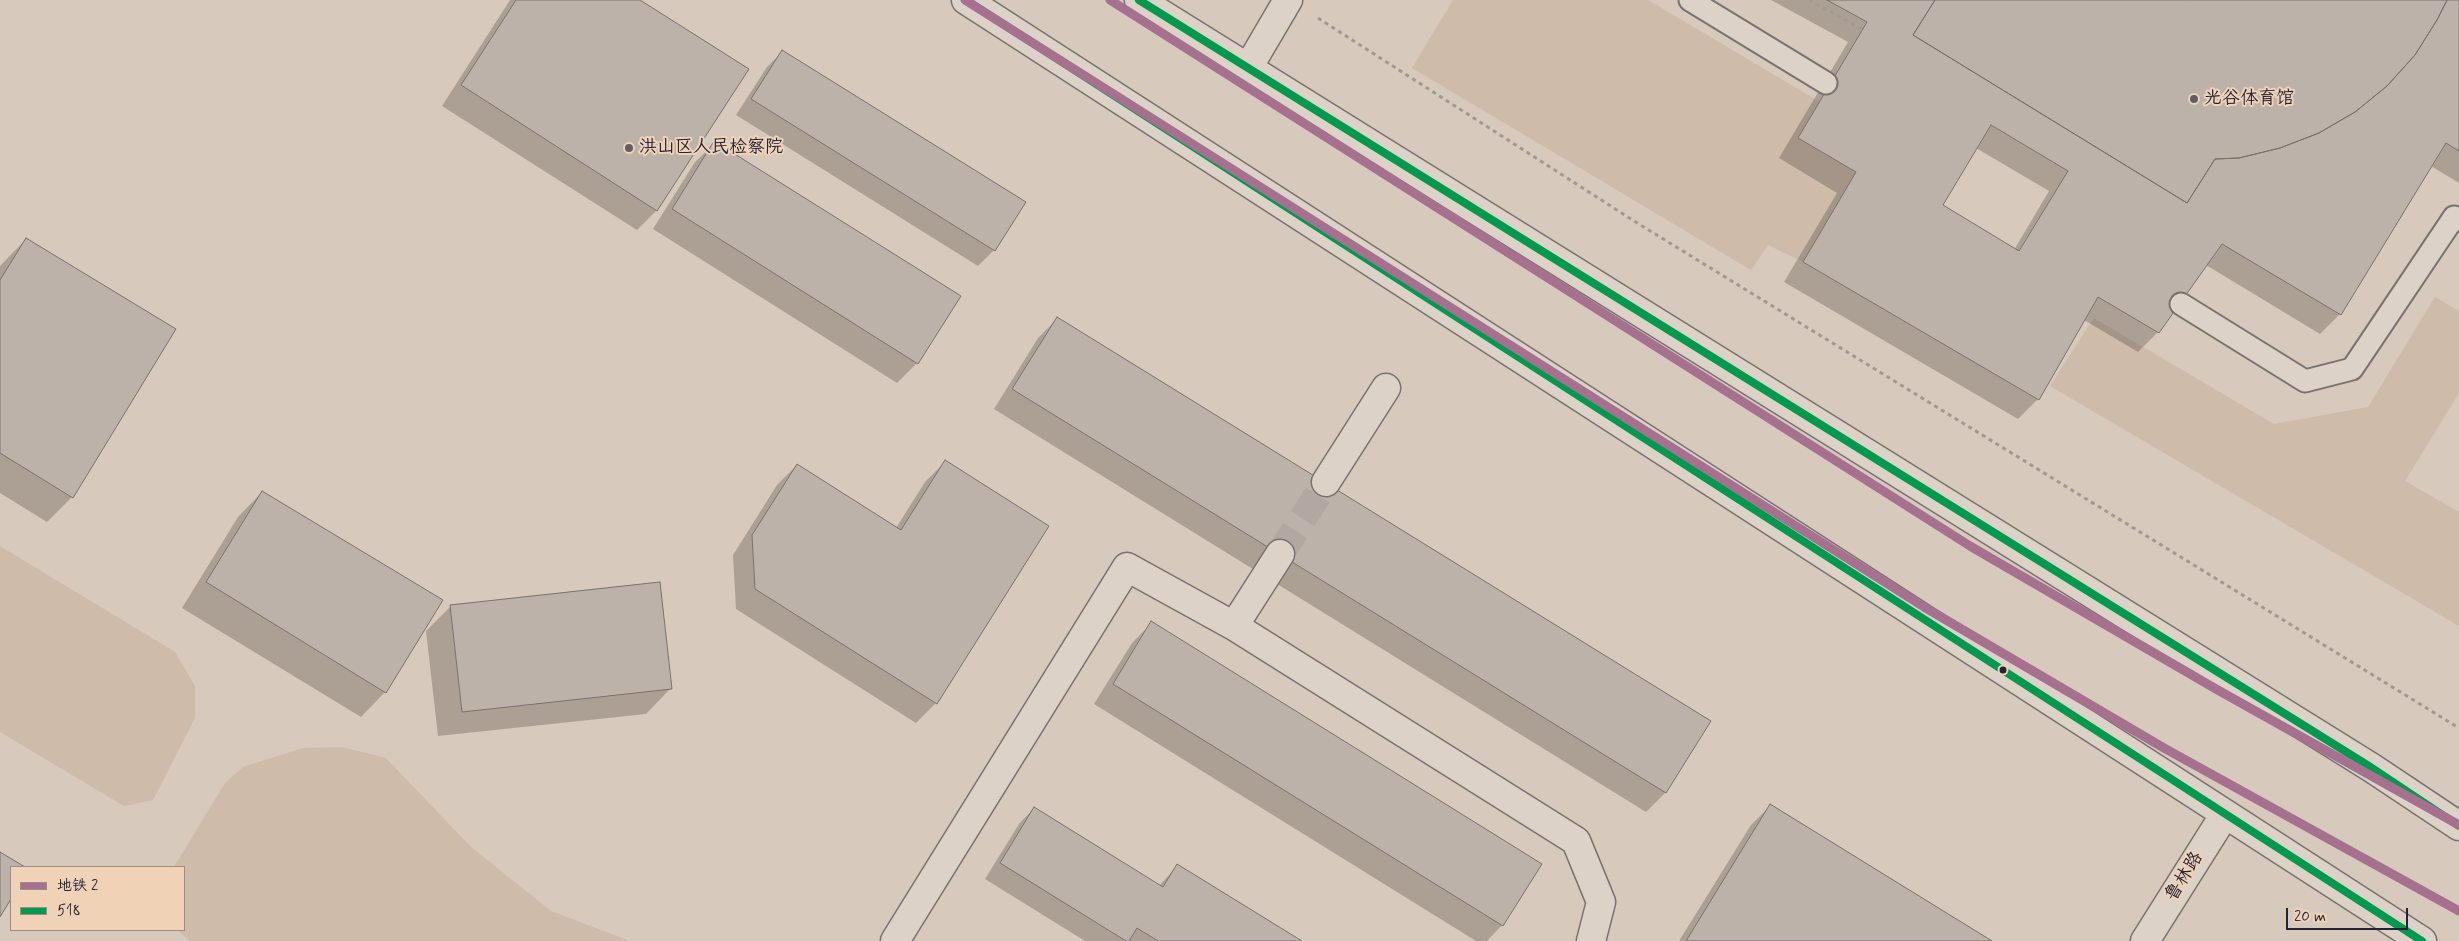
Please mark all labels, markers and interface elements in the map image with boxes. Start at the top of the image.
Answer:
place label: 光谷体育馆 [2204,88,2294,110]
marker: 光谷体育馆 [2188,93,2200,105]
place label: 洪山区人民检察院 [639,137,783,159]
marker: 洪山区人民检察院 [623,142,635,154]
unlabelled marker [1998,665,2008,675]
street label: 鲁林路 [2162,848,2208,906]
legend [10,866,185,931]
text: 地铁 2 [57,876,98,896]
scale bar [2289,898,2412,930]
text: 518 [57,901,81,921]
text: 20 m [2294,907,2326,927]

